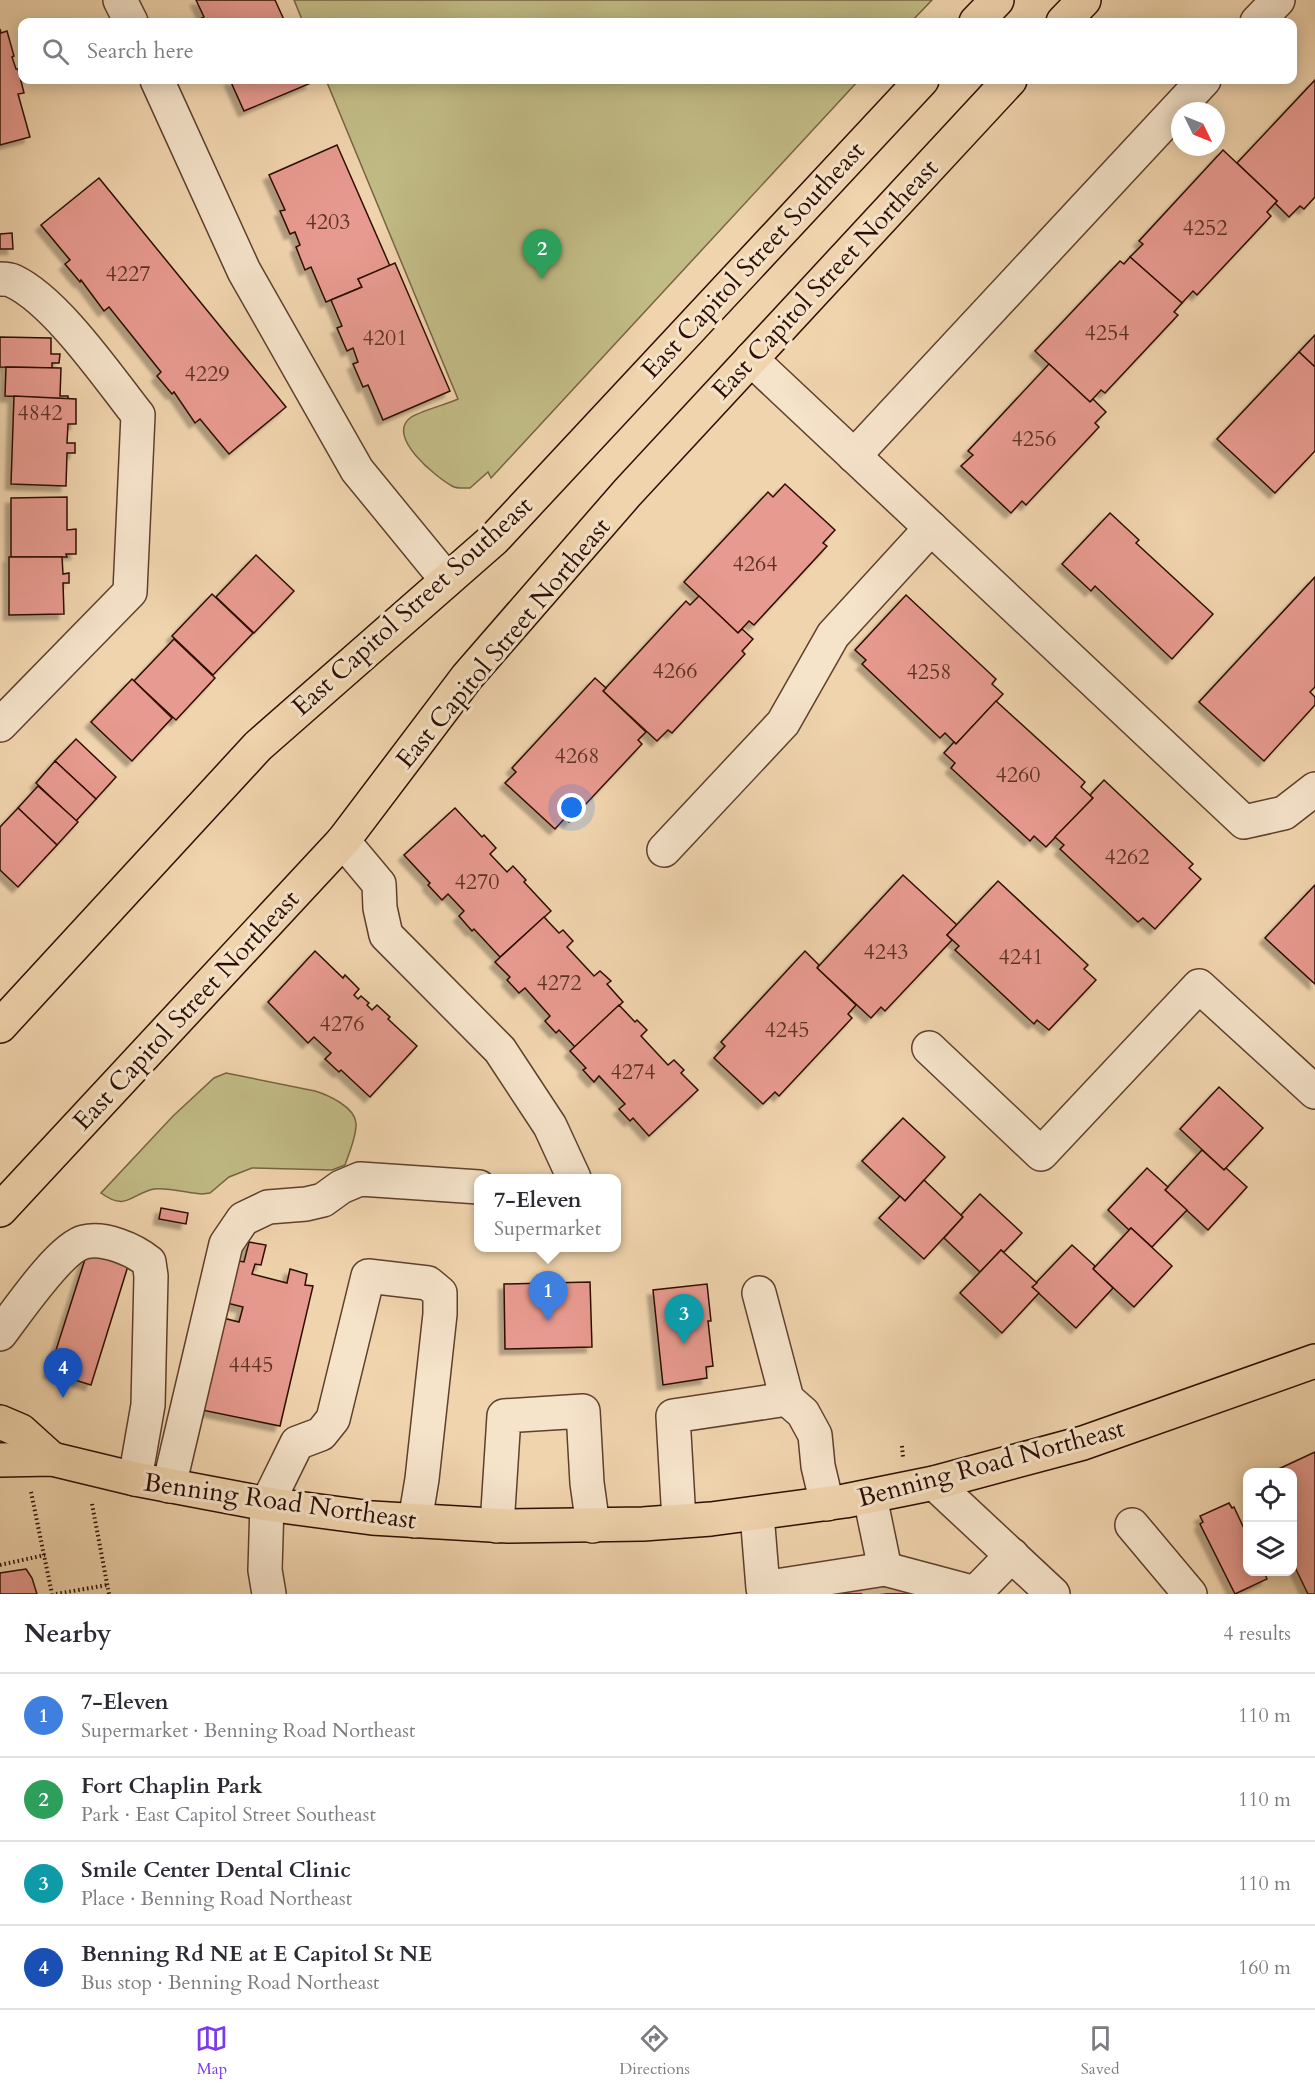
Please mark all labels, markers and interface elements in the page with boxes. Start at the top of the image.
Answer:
search box [18,18,1297,84]
icon: search [39,35,72,68]
text: Search here [87,36,194,66]
north arrow [1171,102,1225,156]
street label: East Capitol Street Southeast [634,134,872,386]
street label: East Capitol Street Northeast [704,151,946,407]
house number: 4203 [305,207,351,237]
house number: 4252 [1182,213,1228,243]
pin: 2 [522,230,562,279]
house number: 4227 [105,259,151,289]
house number: 4254 [1084,318,1130,348]
house number: 4201 [362,323,408,353]
house number: 4229 [184,359,230,389]
house number: 4842 [17,398,63,428]
house number: 4256 [1011,424,1057,454]
street label: East Capitol Street Southeast [284,488,540,724]
street label: East Capitol Street Northeast [388,510,618,776]
house number: 4264 [732,549,778,579]
house number: 4266 [652,656,698,686]
house number: 4258 [906,657,952,687]
house number: 4268 [554,741,600,771]
house number: 4260 [995,760,1041,790]
your location [557,793,586,822]
house number: 4262 [1104,842,1150,872]
house number: 4270 [454,867,500,897]
street label: East Capitol Street Northeast [65,882,307,1138]
house number: 4243 [863,937,909,967]
house number: 4241 [998,942,1044,972]
house number: 4272 [536,968,582,998]
house number: 4276 [319,1009,365,1039]
house number: 4245 [764,1015,810,1045]
house number: 4274 [610,1057,656,1087]
popup [474,1174,621,1252]
text: 7-Eleven [494,1185,582,1215]
text: Supermarket [494,1215,601,1242]
pin: 1 [528,1272,568,1321]
pin: 3 [664,1294,704,1344]
pin: 4 [44,1348,82,1398]
house number: 4445 [228,1350,274,1380]
street label: Benning Road Northeast [854,1411,1128,1515]
street label: Benning Road Northeast [141,1465,419,1537]
map controls [1243,1468,1297,1576]
button: locate [1243,1468,1297,1522]
button: layers [1243,1522,1297,1576]
text: Nearby [24,1616,112,1651]
text: 4 results [1223,1620,1291,1647]
text: 7-Eleven [81,1687,169,1717]
text: 1 [38,1702,49,1729]
text: 110 m [1238,1702,1291,1729]
text: Supermarket · Benning Road Northeast [81,1717,415,1744]
text: Fort Chaplin Park [81,1771,263,1801]
text: 2 [38,1786,49,1813]
text: 110 m [1238,1786,1291,1813]
text: Park · East Capitol Street Southeast [81,1801,376,1828]
text: Smile Center Dental Clinic [81,1855,351,1885]
text: 3 [38,1870,49,1897]
text: 110 m [1238,1870,1291,1897]
text: Place · Benning Road Northeast [81,1885,352,1912]
text: Benning Rd NE at E Capitol St NE [81,1939,432,1969]
text: 4 [38,1954,49,1981]
text: 160 m [1238,1954,1291,1981]
text: Bus stop · Benning Road Northeast [81,1969,379,1996]
tab: Map [195,2022,228,2080]
tab: Directions [619,2022,690,2080]
tab: Saved [1081,2022,1120,2080]

